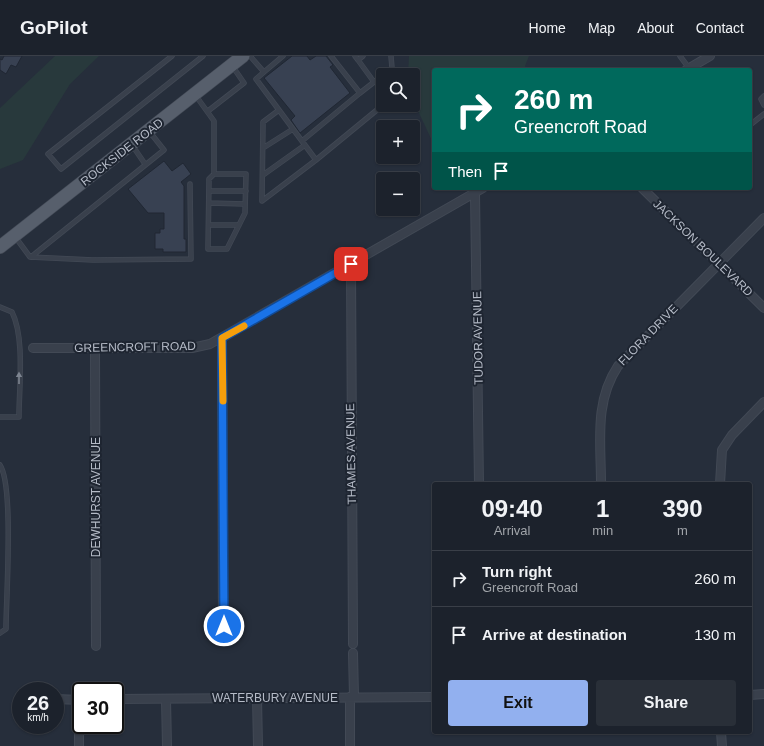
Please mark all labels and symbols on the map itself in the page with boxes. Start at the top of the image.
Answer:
street label: ROCKSIDE ROAD [78,115,166,189]
street label: JACKSON BOULEVARD [650,197,756,300]
pin [334,247,368,281]
street label: TUDOR AVENUE [470,291,486,385]
street label: FLORA DRIVE [615,302,681,368]
street label: GREENCROFT ROAD [74,339,196,355]
one-way arrow [16,371,22,384]
street label: THAMES AVENUE [343,403,359,505]
street label: DEWHURST AVENUE [89,437,103,557]
position arrow [203,605,245,647]
speed limit sign: 30 [72,682,124,734]
street label: WATERBURY AVENUE [212,691,338,705]

